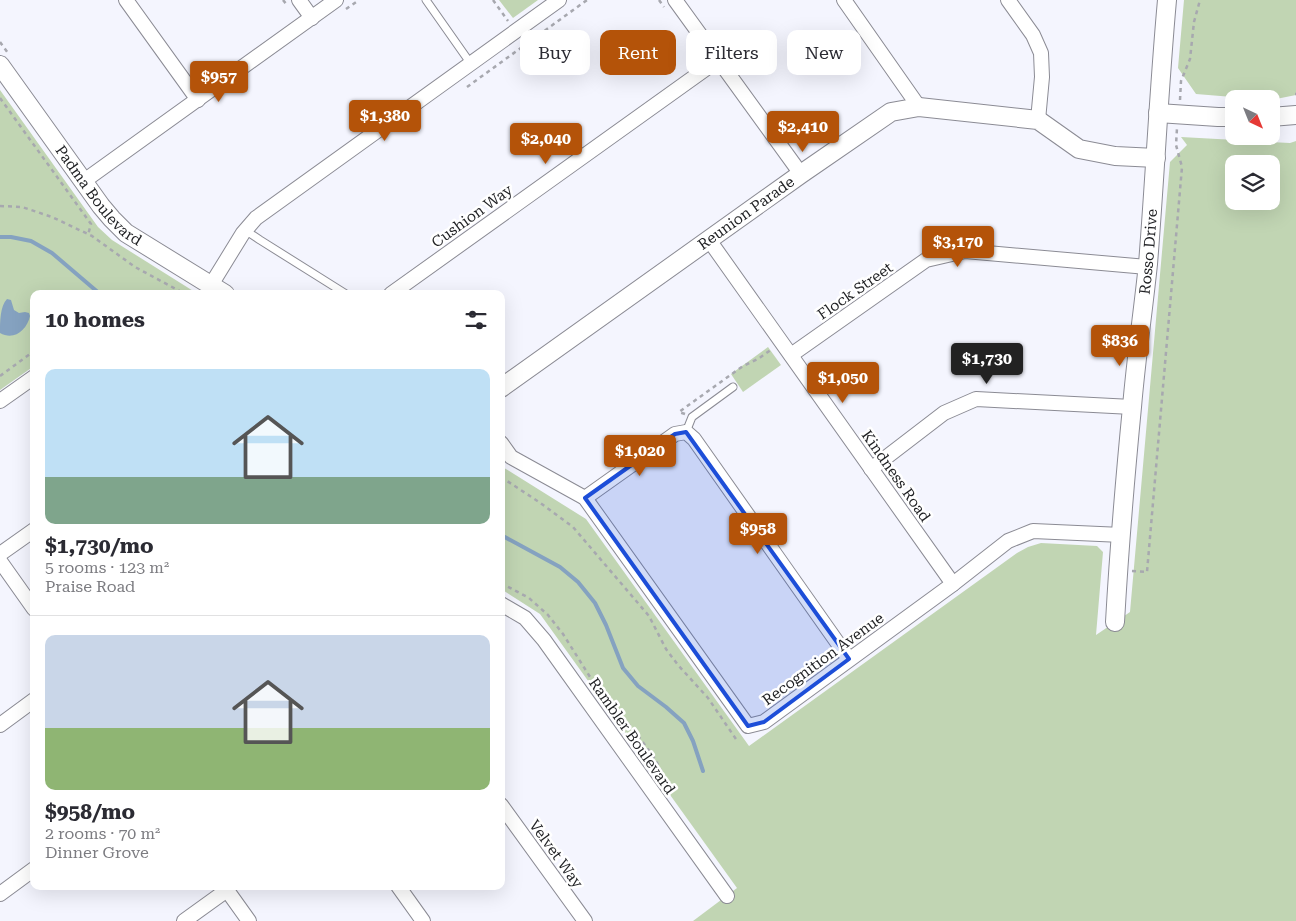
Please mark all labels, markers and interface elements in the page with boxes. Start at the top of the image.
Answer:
chip: Buy [520,30,590,75]
chip: Rent [600,30,676,75]
chip: Filters [686,30,777,75]
chip: New [787,30,861,75]
pin: $957 [189,61,249,103]
text: $957 [201,67,237,86]
north arrow [1225,90,1280,145]
map controls [1225,90,1280,210]
pin: $1,380 [344,100,426,142]
text: $1,380 [360,106,410,125]
pin: $2,410 [762,110,844,153]
text: $2,410 [778,117,828,136]
pin: $2,040 [505,122,587,165]
text: $2,040 [521,129,571,148]
street label: Padma Boulevard [51,142,145,250]
button: layers [1225,155,1280,210]
street label: Reunion Parade [694,173,798,254]
street label: Cushion Way [428,181,516,251]
street label: Rosso Drive [1136,208,1161,295]
pin: $3,170 [917,226,999,268]
text: $3,170 [933,232,983,251]
street label: Flock Street [814,258,896,323]
icon: filters [462,306,490,334]
text: 10 homes [45,308,145,332]
pin: $836 [1090,324,1150,367]
text: $836 [1102,331,1138,350]
pin: $1,730 [946,342,1028,385]
text: $1,730 [962,349,1012,368]
pin: $1,050 [802,362,884,404]
text: $1,050 [818,368,868,387]
icon: home [223,402,313,492]
street label: Kindness Road [858,427,934,526]
pin: $1,020 [599,434,681,477]
text: $1,020 [615,441,665,460]
pin: $958 [728,512,788,555]
text: $958 [740,519,776,538]
text: $1,730/mo [45,534,154,558]
text: 5 rooms · 123 m² [45,558,169,577]
text: Praise Road [45,577,135,596]
street label: Recognition Avenue [759,609,887,709]
icon: home [223,667,313,757]
street label: Rambler Boulevard [585,674,679,798]
text: $958/mo [45,800,135,824]
street label: Velvet Way [525,817,587,892]
text: 2 rooms · 70 m² [45,824,160,843]
text: Dinner Grove [45,843,149,862]

